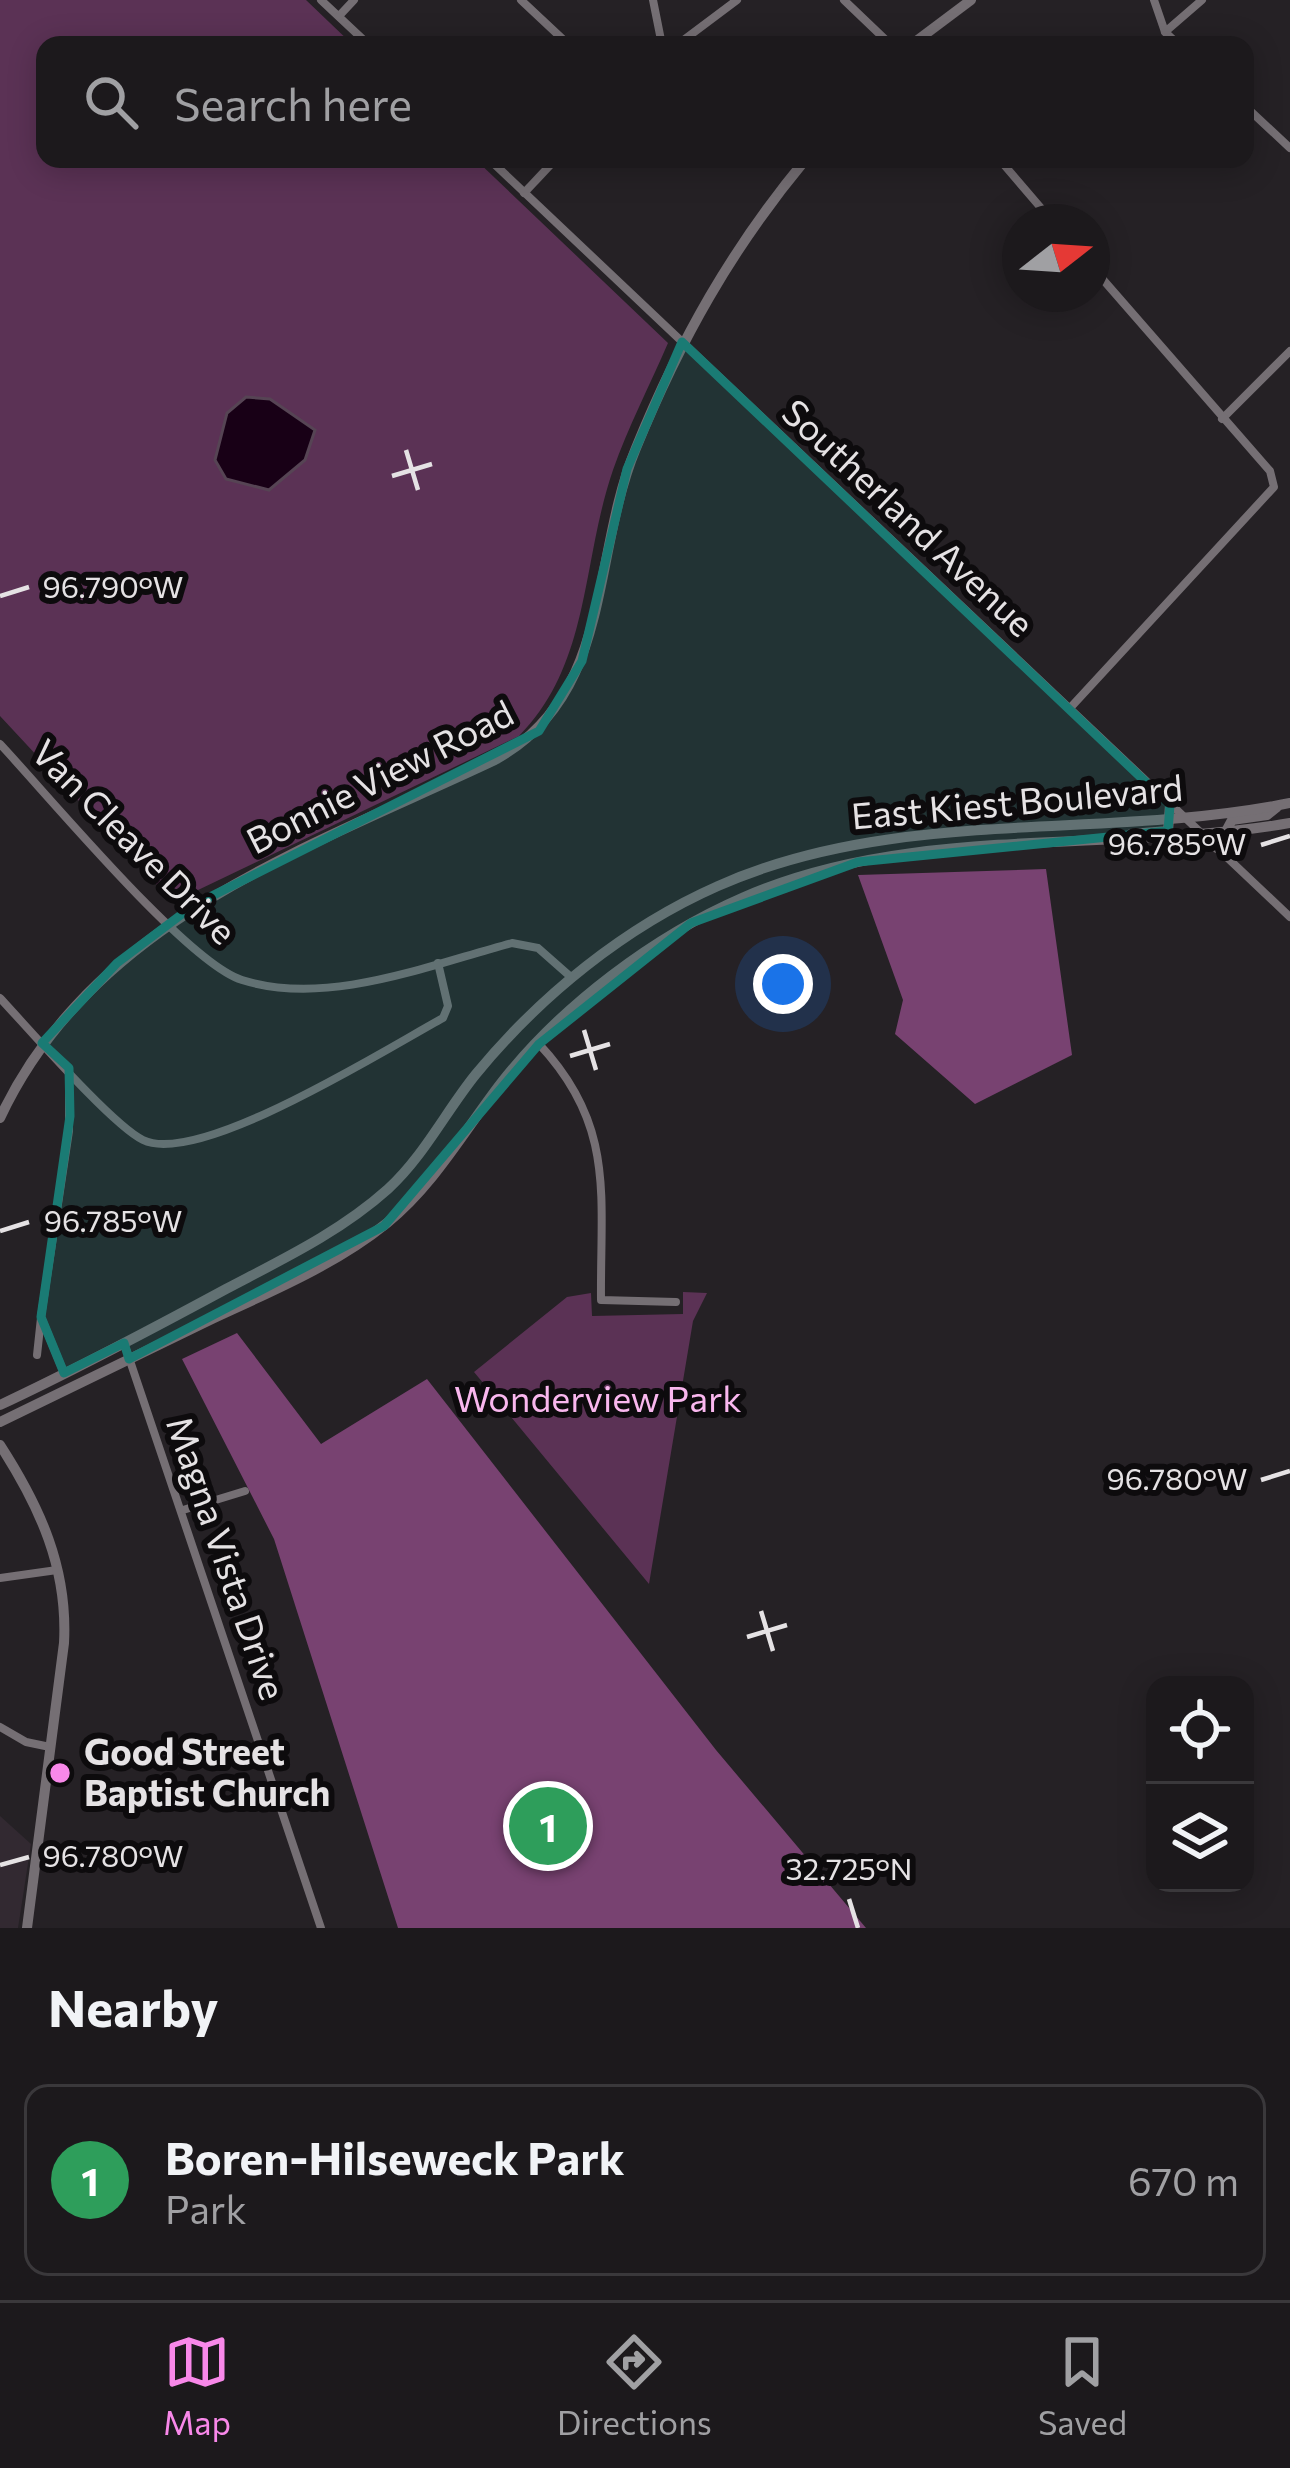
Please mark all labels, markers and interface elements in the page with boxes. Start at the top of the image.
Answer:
search box [36,36,1254,168]
icon: search [78,69,144,135]
text: Search here [174,75,412,130]
north arrow [1002,204,1110,312]
street label: Southerland Avenue [774,389,1044,644]
text: 96.790°W [43,567,183,604]
street label: Bonnie View Road [238,689,520,861]
street label: Van Cleave Drive [24,729,247,952]
street label: East Kiest Boulevard [849,764,1184,836]
text: 96.785°W [1108,824,1246,861]
your location [753,954,813,1014]
text: 96.785°W [44,1201,182,1238]
park label: Wonderview Park [454,1375,742,1419]
street label: Magna Vista Drive [159,1410,297,1705]
text: 96.780°W [1107,1459,1247,1496]
map controls [1146,1676,1254,1892]
button: locate [1146,1676,1254,1784]
place label: Good Street Baptist Church [84,1728,330,1813]
marker: Good Street Baptist Church [47,1760,73,1786]
pin: 1 [509,1781,587,1871]
button: layers [1146,1784,1254,1892]
text: 96.780°W [43,1836,183,1873]
text: 32.725°N [786,1849,912,1886]
text: Nearby [48,1975,218,2038]
text: Boren-Hilseweck Park [165,2129,625,2184]
text: 1 [81,2156,99,2204]
text: 670 m [1128,2156,1239,2204]
text: Park [165,2184,247,2232]
tab: Map [163,2329,231,2442]
tab: Directions [557,2329,712,2442]
tab: Saved [1038,2329,1127,2442]

